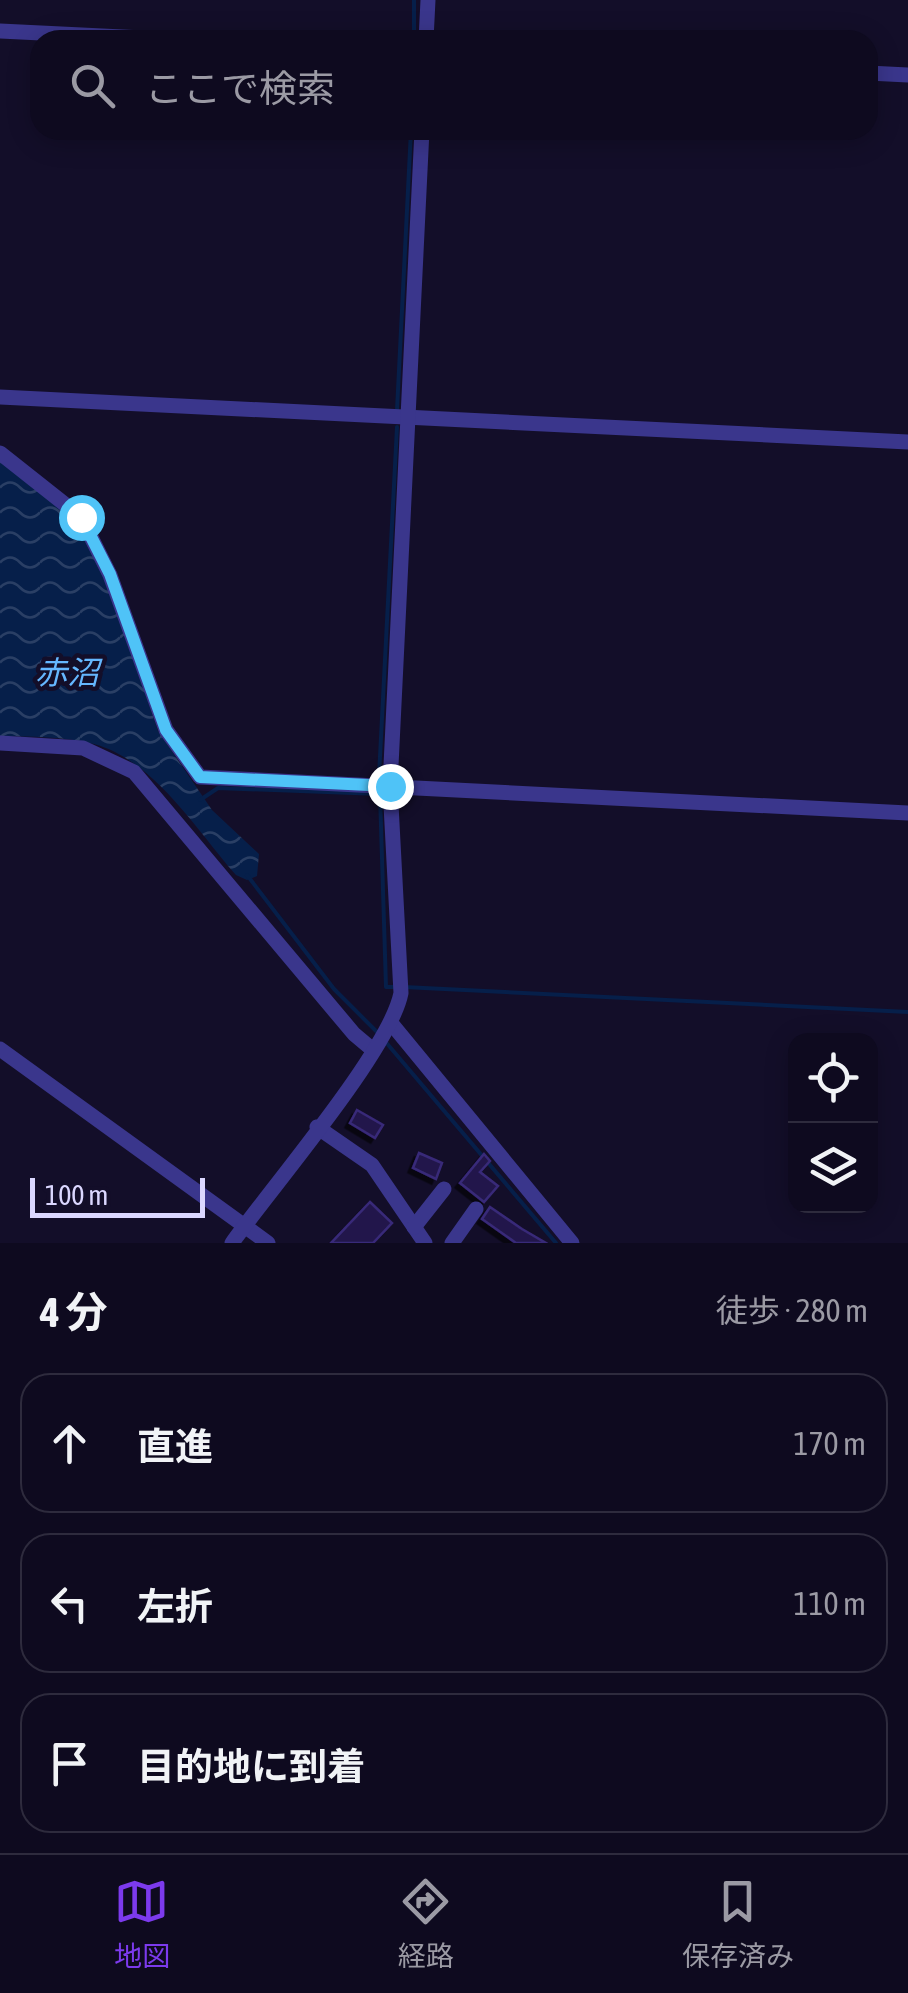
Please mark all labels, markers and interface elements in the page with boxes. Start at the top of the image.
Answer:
search box [30,30,878,140]
icon: search [65,58,120,113]
text: ここで検索 [145,67,335,110]
route start [59,495,105,541]
water label: 赤沼 [35,654,103,691]
route end [368,764,414,810]
map controls [788,1033,878,1213]
button: locate [788,1033,878,1123]
button: layers [788,1123,878,1213]
scale bar [30,1173,205,1218]
text: 100 m [45,1179,108,1211]
text: 4 分 [40,1288,108,1336]
text: 徒歩 · 280 m [716,1292,868,1329]
icon: ahead [42,1416,97,1471]
text: 直進 [137,1425,213,1468]
text: 170 m [793,1425,866,1462]
icon: left [42,1576,97,1631]
text: 左折 [137,1585,213,1628]
text: 110 m [793,1585,866,1622]
icon: arrive [42,1736,97,1791]
text: 目的地に到着 [137,1745,365,1788]
tab: 地図 [114,1874,170,1974]
tab: 経路 [398,1874,454,1974]
tab: 保存済み [682,1874,794,1974]

